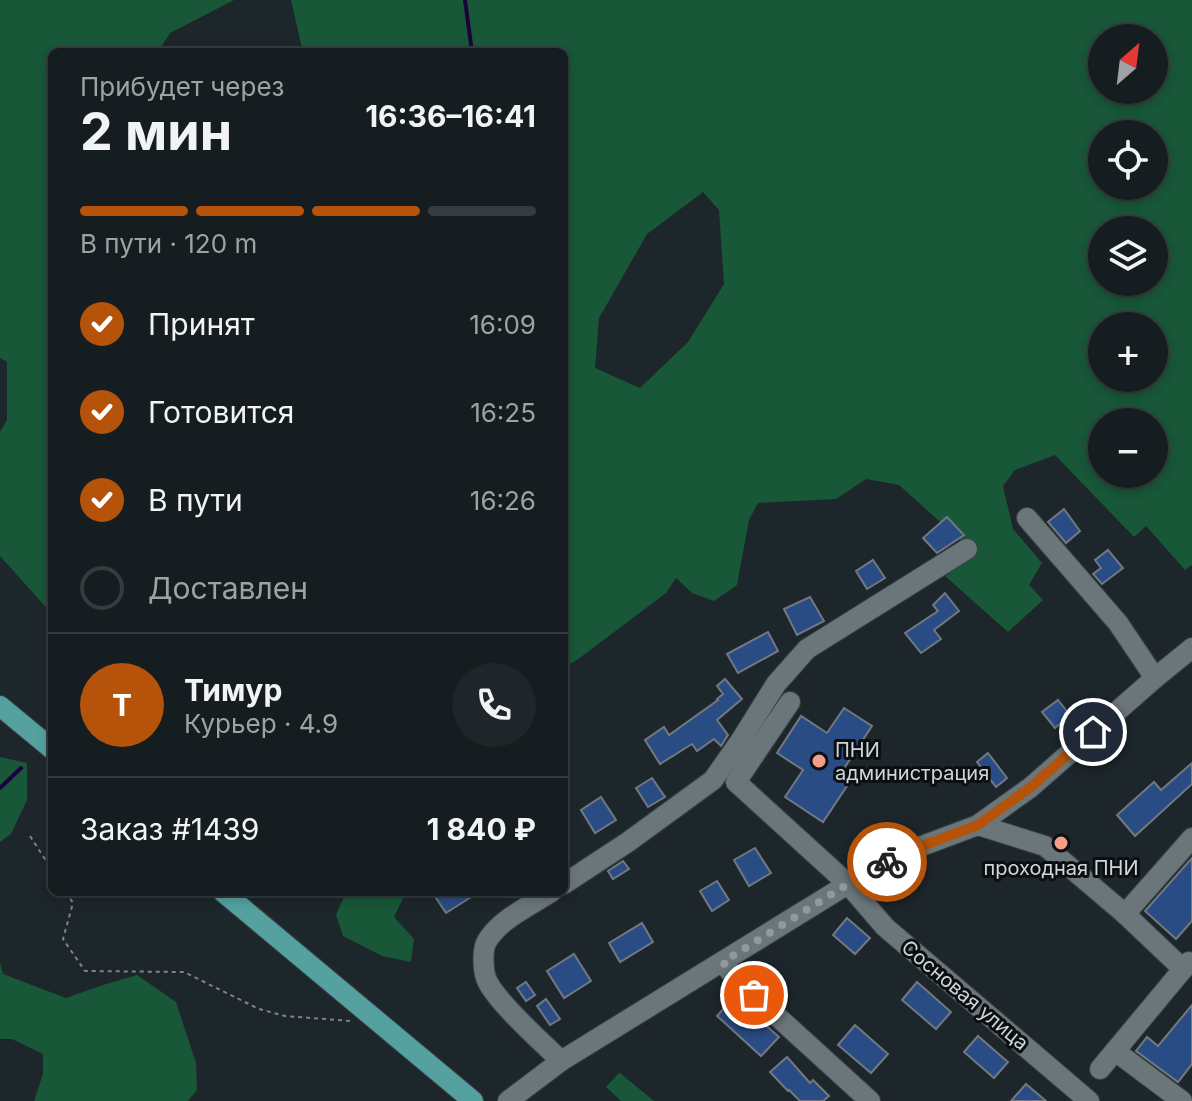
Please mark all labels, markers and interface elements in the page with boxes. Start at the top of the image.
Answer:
north arrow [1088,24,1168,104]
map controls [1088,24,1168,488]
text: Прибудет через [80,71,284,102]
text: 16:36–16:41 [365,98,536,134]
text: 2 мин [80,100,232,163]
button: locate [1088,120,1168,200]
button: layers [1088,216,1168,296]
text: В пути · 120 m [80,228,257,259]
icon: check [80,302,124,346]
text: Принят [148,306,255,342]
text: 16:09 [469,309,536,340]
button: + [1088,312,1168,392]
icon: check [80,390,124,434]
text: Готовится [148,394,294,430]
text: 16:25 [470,397,536,428]
button: − [1088,408,1168,488]
icon: check [80,478,124,522]
text: В пути [148,482,243,518]
text: 16:26 [470,485,536,516]
text: Доставлен [148,570,308,606]
button: phone [452,663,536,747]
text: Тимур [184,672,282,708]
text: Т [112,687,132,723]
pin [1059,698,1127,766]
text: Курьер · 4.9 [184,708,338,739]
icon: home [1071,710,1115,754]
place label: ПНИ администрация [835,738,989,785]
marker: ПНИ администрация [810,752,828,770]
text: Заказ #1439 [80,811,259,847]
text: 1 840 ₽ [427,811,536,847]
courier [847,822,927,902]
marker: проходная ПНИ [1052,834,1070,852]
icon: bike [865,840,909,884]
place label: проходная ПНИ [983,856,1139,880]
street label: Сосновая улица [897,935,1033,1055]
pin [720,961,788,1029]
icon: bag [732,973,776,1017]

